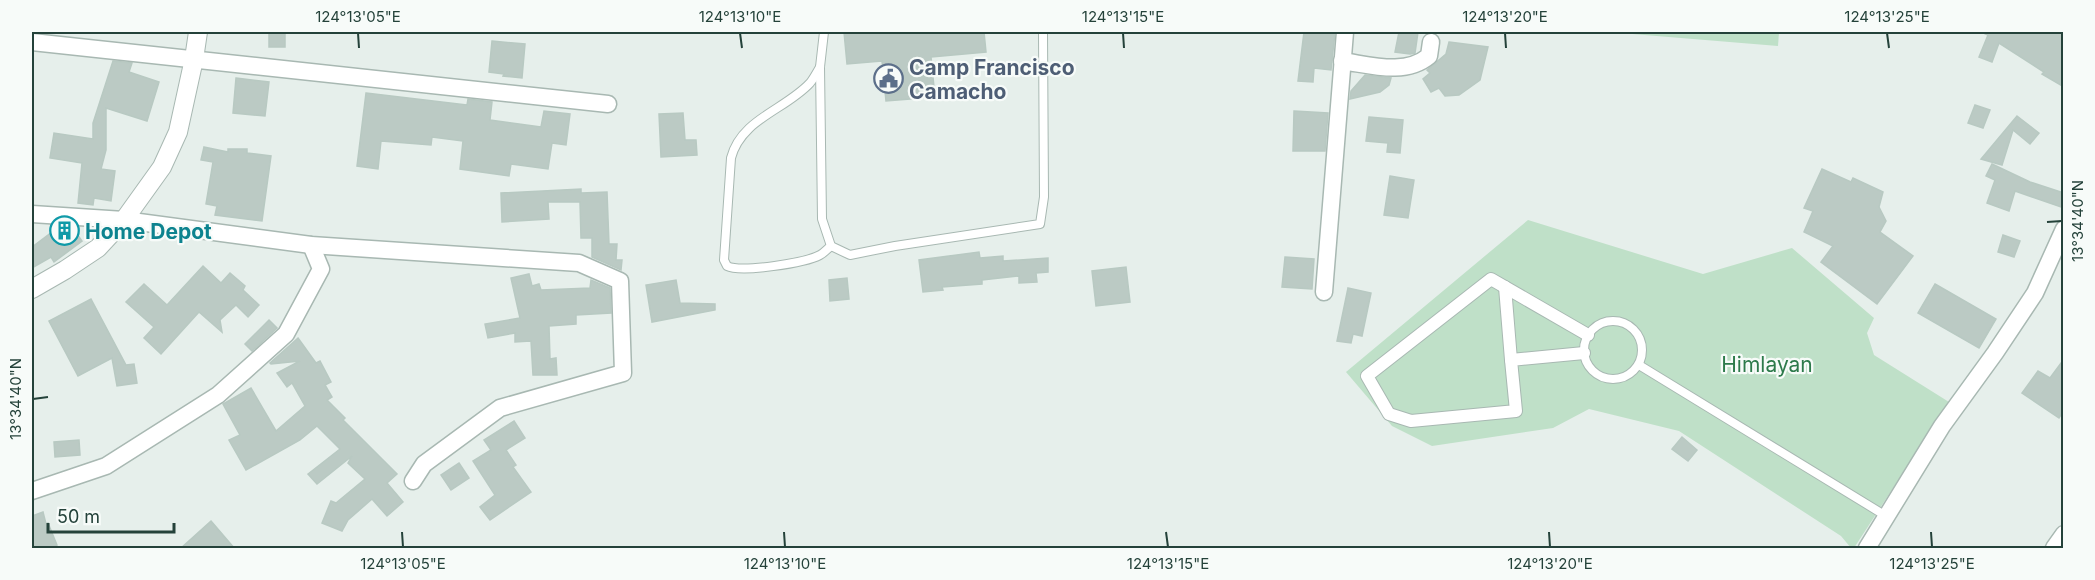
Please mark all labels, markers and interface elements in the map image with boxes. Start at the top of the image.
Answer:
text: 124°13'05"E [315,7,401,26]
text: 124°13'10"E [699,7,781,26]
text: 124°13'15"E [1082,7,1164,26]
text: 124°13'20"E [1462,7,1548,26]
text: 124°13'25"E [1844,7,1930,26]
place label: Camp Francisco Camacho [909,55,1075,104]
public building icon: Camp Francisco Camacho [872,63,904,95]
text: 13°34'40"N [2068,180,2087,262]
building icon: Home Depot [48,215,80,247]
place label: Home Depot [85,219,212,244]
park label: Himlayan [1721,352,1813,377]
text: 13°34'40"N [6,358,25,440]
scale bar [48,496,174,534]
text: 50 m [57,506,100,527]
text: 124°13'05"E [360,554,446,573]
text: 124°13'10"E [744,554,826,573]
text: 124°13'15"E [1127,554,1209,573]
text: 124°13'20"E [1507,554,1593,573]
text: 124°13'25"E [1889,554,1975,573]

